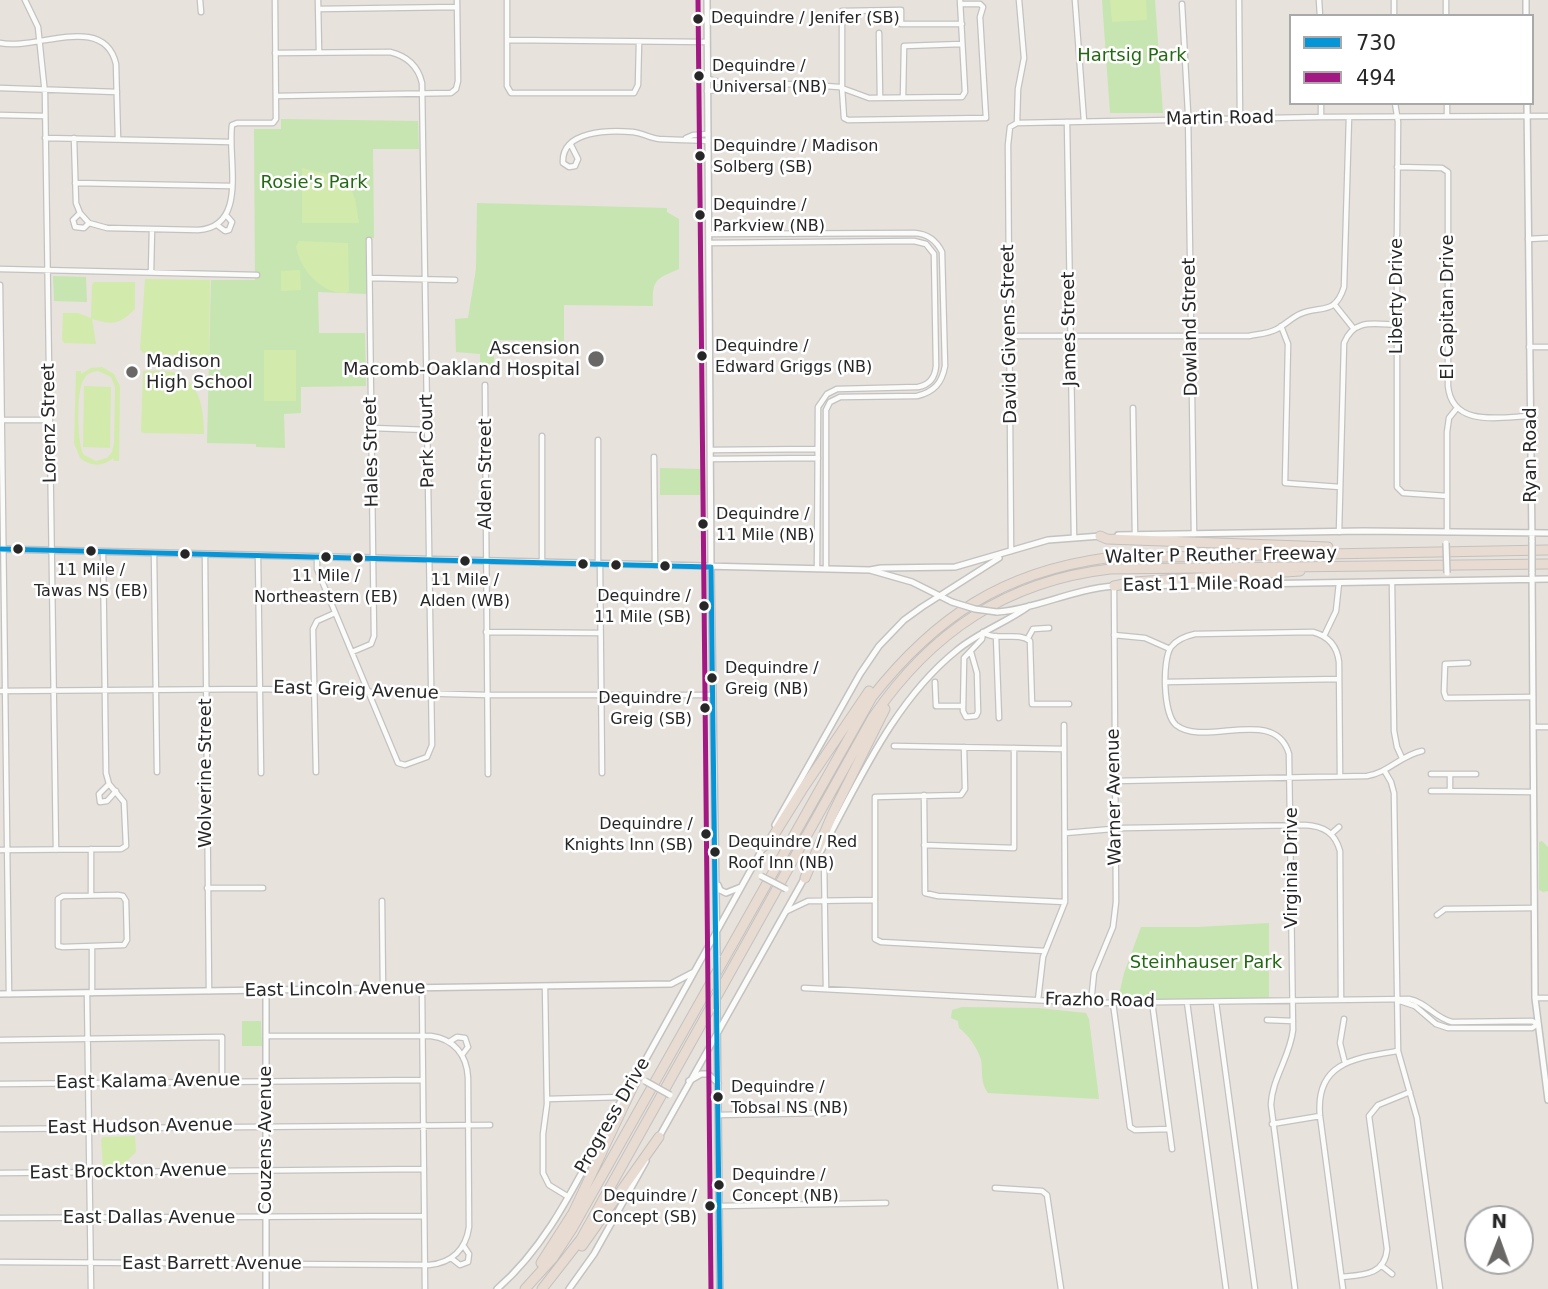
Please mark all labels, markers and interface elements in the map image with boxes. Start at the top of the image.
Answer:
place label: Dequindre / Jenifer (SB) [711,9,900,29]
marker: Dequindre / Jenifer (SB) [691,12,705,26]
legend [1289,14,1534,105]
text: 730 [1356,31,1396,55]
park label: Hartsig Park [1077,45,1187,67]
place label: Dequindre / Universal (NB) [712,57,827,95]
text: 494 [1356,66,1396,90]
marker: Dequindre / Universal (NB) [692,69,706,83]
street label: Martin Road [1166,107,1274,131]
place label: Dequindre / Madison Solberg (SB) [713,137,878,175]
marker: Dequindre / Madison Solberg (SB) [693,149,707,163]
park label: Rosie's Park [260,172,368,194]
place label: Dequindre / Parkview (NB) [713,196,825,234]
marker: Dequindre / Parkview (NB) [693,208,707,222]
street label: El Capitan Drive [1437,234,1459,380]
street label: Liberty Drive [1386,238,1408,354]
street label: David Givens Street [998,244,1022,424]
street label: Dowland Street [1179,257,1203,397]
street label: James Street [1058,271,1082,387]
place label: Dequindre / Edward Griggs (NB) [715,337,872,375]
place label: Ascension Macomb-Oakland Hospital [343,338,580,380]
marker: Ascension Macomb-Oakland Hospital [586,349,606,369]
marker: Dequindre / Edward Griggs (NB) [695,349,709,363]
place label: Madison High School [146,351,253,394]
street label: Lorenz Street [38,363,62,483]
marker: Madison High School [124,364,140,380]
street label: Park Court [416,394,440,488]
street label: Hales Street [360,397,384,507]
street label: Ryan Road [1520,407,1542,503]
street label: Alden Street [475,418,497,530]
place label: Dequindre / 11 Mile (NB) [716,505,814,543]
marker: Dequindre / 11 Mile (NB) [696,517,710,531]
unlabelled marker [11,542,25,556]
street label: Walter P Reuther Freeway [1105,543,1337,569]
marker: 11 Mile / Tawas NS (EB) [84,544,98,558]
unlabelled marker [178,547,192,561]
marker: 11 Mile / Northeastern (EB) [319,550,333,564]
unlabelled marker [351,551,365,565]
marker: 11 Mile / Alden (WB) [458,554,472,568]
unlabelled marker [576,557,590,571]
unlabelled marker [609,558,623,572]
unlabelled marker [658,559,672,573]
place label: 11 Mile / Tawas NS (EB) [34,561,148,599]
place label: 11 Mile / Northeastern (EB) [254,567,398,605]
place label: 11 Mile / Alden (WB) [420,571,510,609]
street label: East 11 Mile Road [1122,573,1284,597]
place label: Dequindre / 11 Mile (SB) [594,587,691,625]
marker: Dequindre / 11 Mile (SB) [697,599,711,613]
place label: Dequindre / Greig (NB) [725,659,819,697]
marker: Dequindre / Greig (NB) [705,671,719,685]
street label: East Greig Avenue [273,677,439,705]
place label: Dequindre / Greig (SB) [598,689,692,727]
street label: Wolverine Street [195,698,217,848]
marker: Dequindre / Greig (SB) [698,701,712,715]
street label: Warner Avenue [1103,728,1127,866]
street label: Virginia Drive [1281,807,1303,929]
place label: Dequindre / Knights Inn (SB) [564,815,693,853]
marker: Dequindre / Knights Inn (SB) [699,827,713,841]
place label: Dequindre / Red Roof Inn (NB) [728,833,857,871]
marker: Dequindre / Red Roof Inn (NB) [708,845,722,859]
park label: Steinhauser Park [1130,952,1282,974]
street label: East Lincoln Avenue [244,978,426,1002]
street label: Frazho Road [1045,989,1155,1013]
street label: Progress Drive [571,1054,655,1178]
street label: Couzens Avenue [255,1066,277,1214]
street label: East Kalama Avenue [56,1070,240,1094]
place label: Dequindre / Tobsal NS (NB) [731,1078,848,1116]
marker: Dequindre / Tobsal NS (NB) [711,1090,725,1104]
street label: East Hudson Avenue [47,1115,233,1139]
street label: East Brockton Avenue [29,1159,227,1185]
place label: Dequindre / Concept (NB) [732,1166,839,1204]
marker: Dequindre / Concept (NB) [712,1178,726,1192]
place label: Dequindre / Concept (SB) [592,1187,697,1225]
marker: Dequindre / Concept (SB) [703,1199,717,1213]
north arrow [1464,1205,1534,1275]
street label: East Dallas Avenue [63,1207,235,1229]
text: N [1491,1210,1507,1232]
street label: East Barrett Avenue [122,1253,302,1275]

